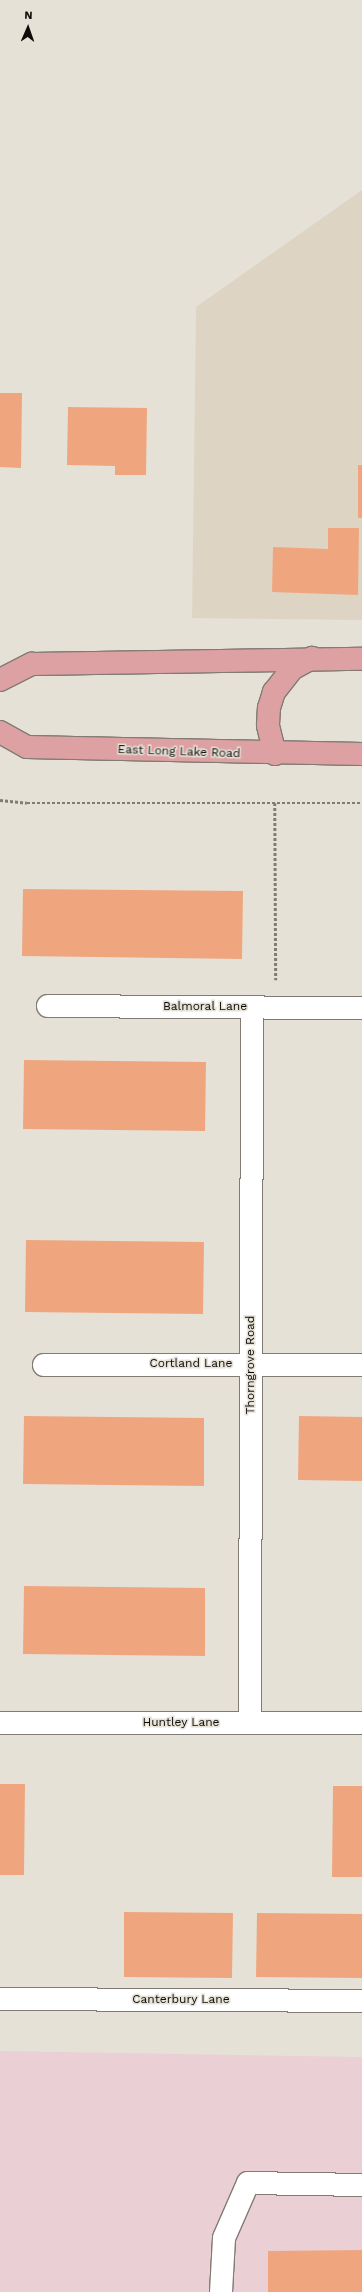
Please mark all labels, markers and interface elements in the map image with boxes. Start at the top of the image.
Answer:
north arrow [8,8,48,48]
text: N [24,9,33,22]
street label: East Long Lake Road [117,743,241,761]
street label: Balmoral Lane [163,1000,247,1014]
street label: Thorngrove Road [244,1316,258,1414]
street label: Cortland Lane [150,1357,232,1371]
street label: Huntley Lane [142,1716,220,1730]
street label: Canterbury Lane [132,1993,230,2007]

